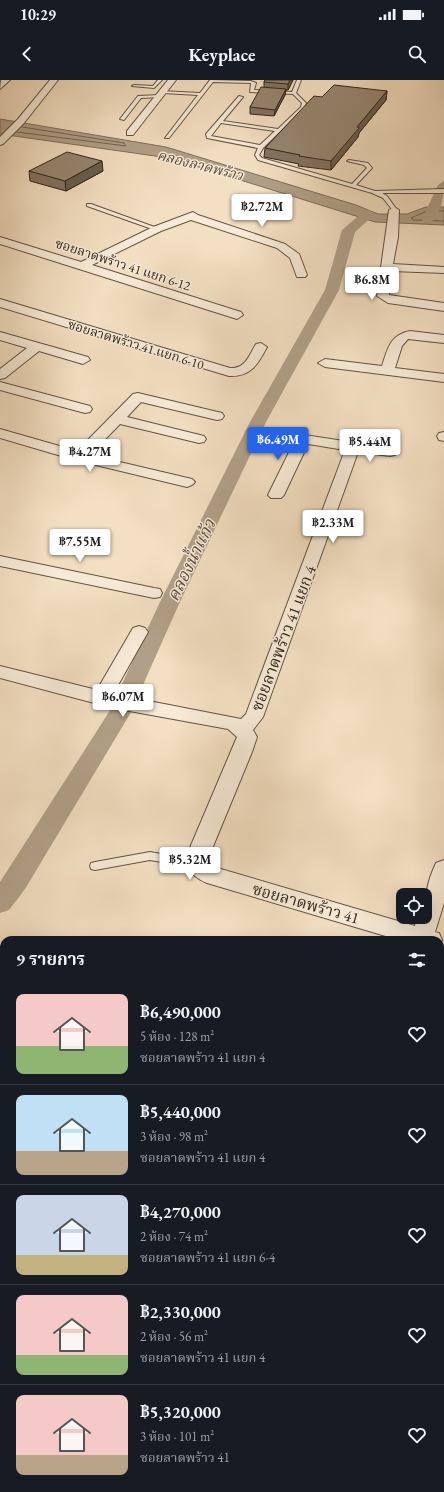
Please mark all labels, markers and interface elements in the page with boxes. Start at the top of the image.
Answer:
text: 10:29 [20,5,56,24]
icon: back [16,43,38,65]
text: Keyplace [188,43,256,66]
icon: search [406,43,428,65]
water label: คลองลาดพร้าว [155,146,246,185]
pin: ฿2.72M [229,194,295,228]
text: ฿2.72M [240,198,284,215]
street label: ซอยลาดพร้าว 41 แยก 6-12 [53,235,193,295]
pin: ฿6.8M [344,267,400,301]
text: ฿6.8M [354,271,390,288]
street label: ซอยลาดพร้าว 41 แยก 6-10 [66,316,206,373]
pin: ฿6.49M [245,427,311,461]
pin: ฿5.44M [337,429,403,463]
text: ฿6.49M [256,431,300,448]
text: ฿5.44M [348,433,392,450]
pin: ฿4.27M [57,439,123,473]
text: ฿4.27M [68,443,112,460]
pin: ฿2.33M [300,510,366,544]
water label: คลองน้ำแก้ว [161,514,221,605]
text: ฿2.33M [311,514,355,531]
pin: ฿7.55M [47,529,113,563]
text: ฿7.55M [58,533,102,550]
street label: ซอยลาดพร้าว 41 แยก 4 [246,562,321,714]
pin: ฿6.07M [90,684,156,718]
text: ฿6.07M [101,688,145,705]
pin: ฿5.32M [157,847,223,881]
text: ฿5.32M [168,851,212,868]
street label: ซอยลาดพร้าว 41 [250,878,362,929]
map controls [396,888,432,924]
button: locate [396,888,432,924]
text: 9 รายการ [16,948,85,970]
icon: filters [406,949,428,971]
text: ฿6,490,000 [140,1001,221,1023]
icon: home [48,1010,96,1058]
icon: heart [406,1023,428,1045]
text: 5 ห้อง · 128 m² [140,1028,214,1045]
text: ซอยลาดพร้าว 41 แยก 4 [140,1049,265,1066]
text: ฿5,440,000 [140,1101,221,1123]
icon: home [48,1111,96,1159]
icon: heart [406,1124,428,1146]
text: 3 ห้อง · 98 m² [140,1128,208,1145]
text: ซอยลาดพร้าว 41 แยก 4 [140,1149,265,1166]
text: ฿4,270,000 [140,1201,221,1223]
icon: home [48,1211,96,1259]
icon: heart [406,1224,428,1246]
text: 2 ห้อง · 74 m² [140,1228,208,1245]
text: ซอยลาดพร้าว 41 แยก 6-4 [140,1249,275,1266]
text: ฿2,330,000 [140,1301,221,1323]
icon: home [48,1311,96,1359]
icon: heart [406,1324,428,1346]
text: 2 ห้อง · 56 m² [140,1328,208,1345]
text: ซอยลาดพร้าว 41 แยก 4 [140,1349,265,1366]
text: ฿5,320,000 [140,1401,221,1423]
icon: home [48,1411,96,1459]
icon: heart [406,1424,428,1446]
text: 3 ห้อง · 101 m² [140,1428,214,1445]
text: ซอยลาดพร้าว 41 [140,1449,230,1466]

